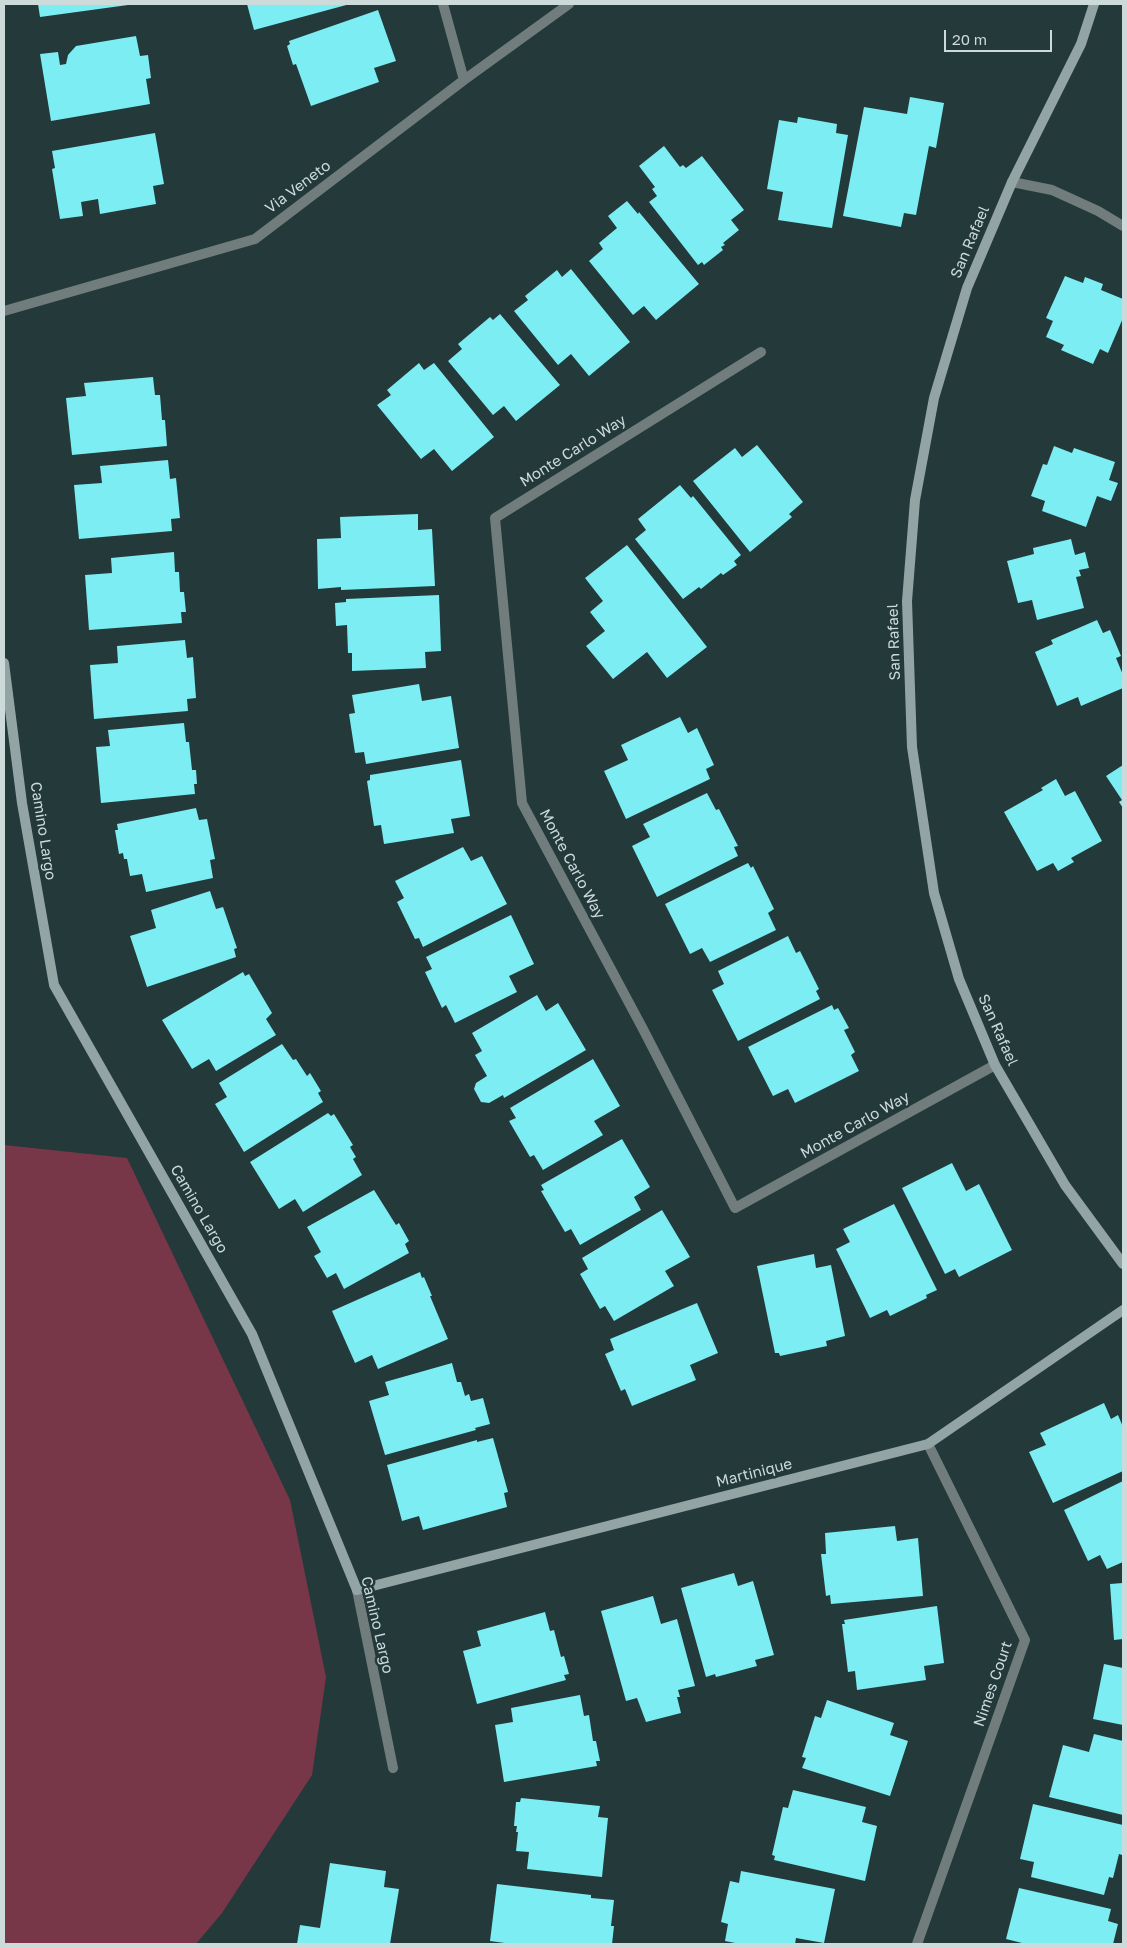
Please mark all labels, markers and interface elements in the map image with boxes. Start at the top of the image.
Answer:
scale bar [947,20,1054,52]
text: 20 m [952,30,987,48]
street label: Via Veneto [262,157,334,217]
street label: San Rafael [947,203,993,281]
street label: Monte Carlo Way [517,411,629,491]
street label: San Rafael [884,603,904,681]
street label: Camino Largo [26,781,60,881]
street label: Monte Carlo Way [535,806,609,922]
street label: San Rafael [974,991,1022,1069]
street label: Monte Carlo Way [797,1088,913,1162]
street label: Camino Largo [166,1162,232,1256]
street label: Martinique [714,1455,794,1491]
street label: Camino Largo [357,1575,397,1675]
street label: Nimes Court [970,1639,1016,1729]

